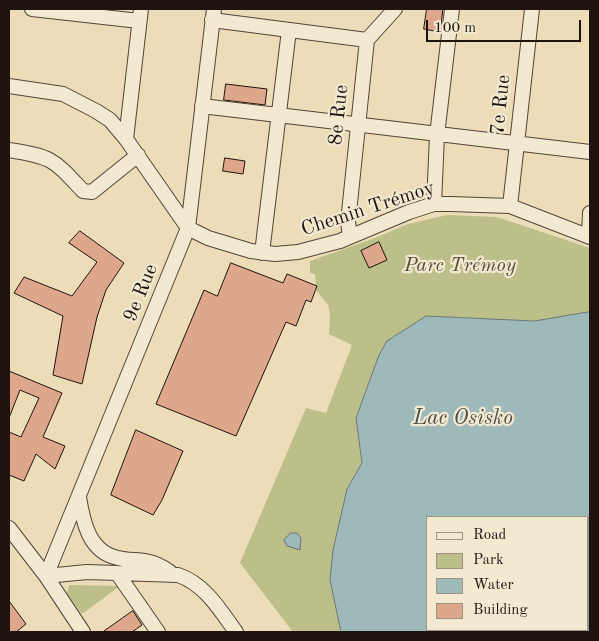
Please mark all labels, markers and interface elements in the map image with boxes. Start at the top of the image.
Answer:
scale bar [429,10,584,42]
text: 100 m [434,21,476,36]
street label: 7e Rue [486,74,516,136]
street label: 8e Rue [324,84,354,146]
street label: Chemin Trémoy [298,176,438,242]
park label: Parc Trémoy [404,254,516,278]
street label: 9e Rue [119,260,163,326]
water label: Lac Osisko [413,405,513,431]
legend [426,516,589,631]
text: Road [473,528,506,543]
text: Park [473,553,504,568]
text: Water [473,578,514,593]
text: Building [473,603,528,618]

